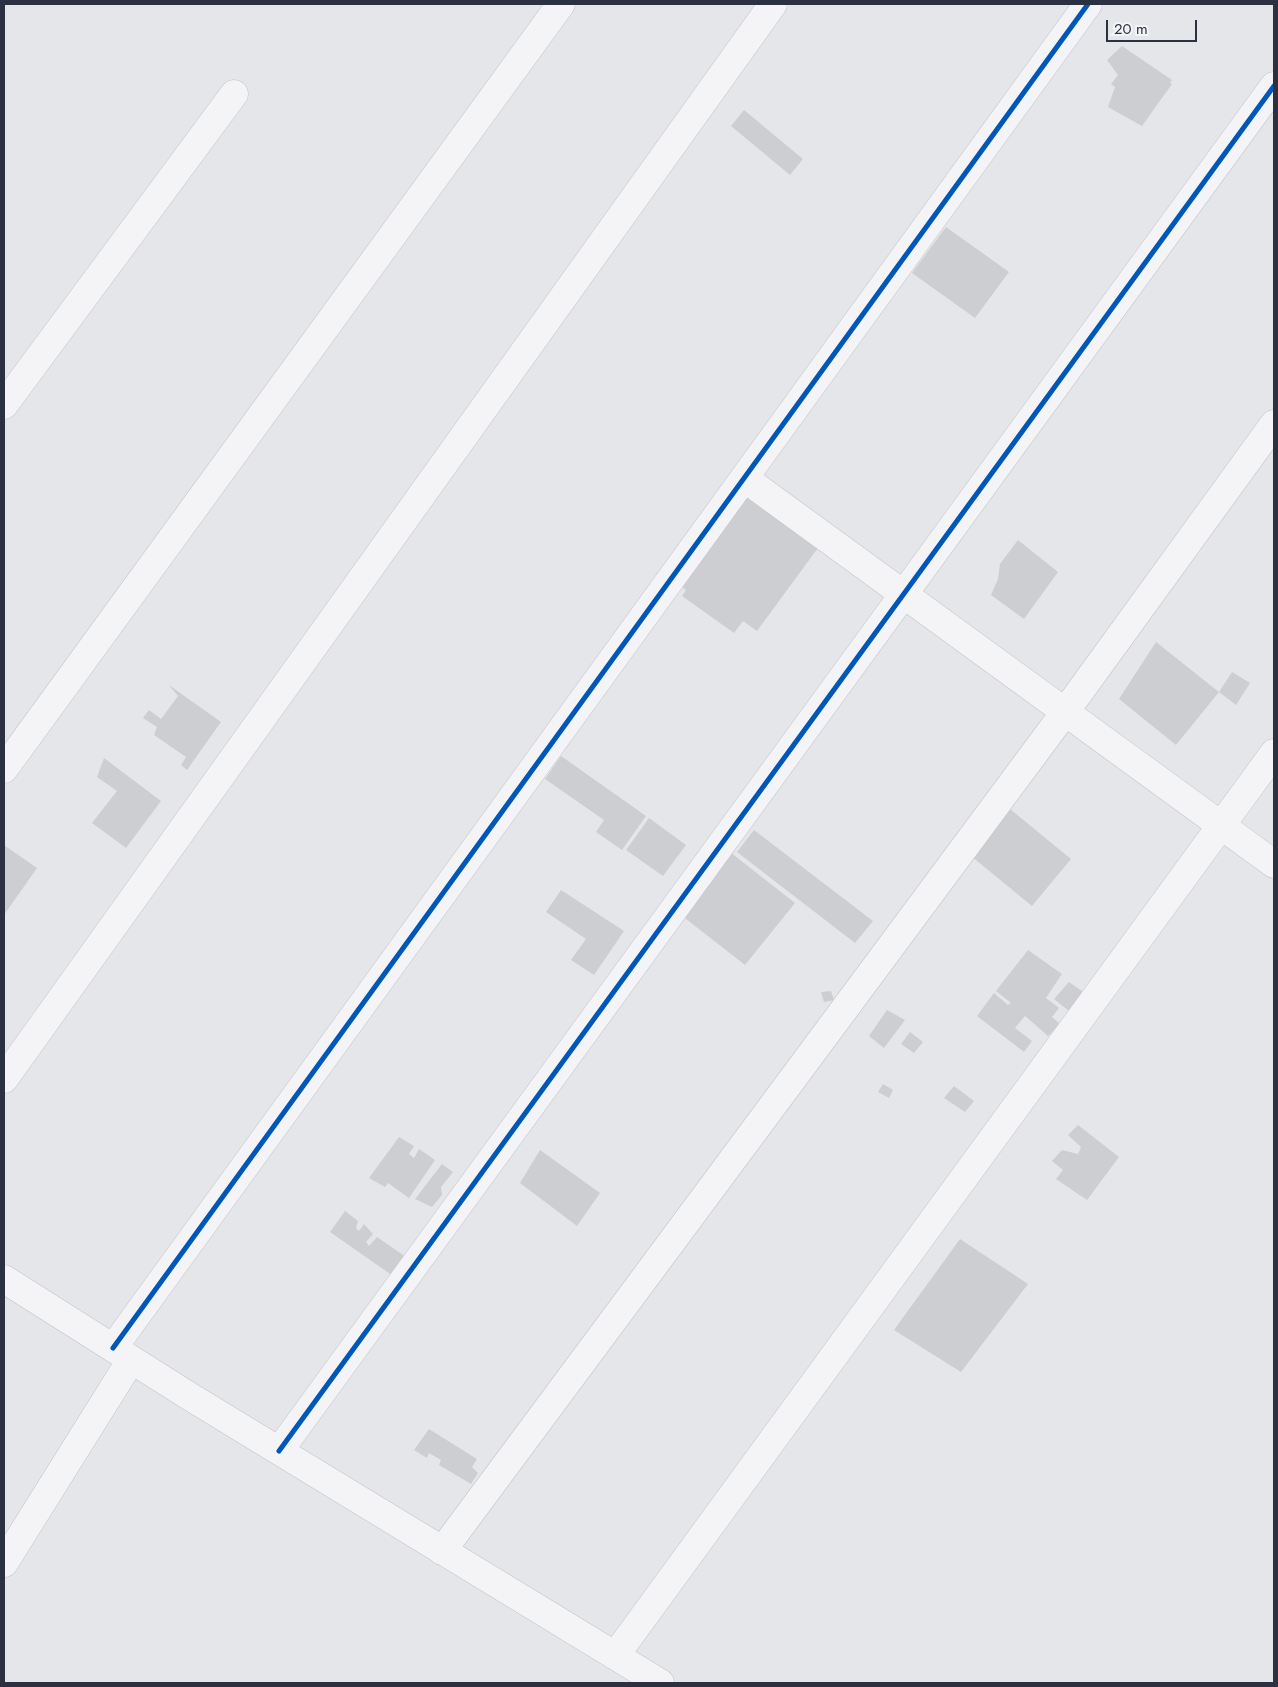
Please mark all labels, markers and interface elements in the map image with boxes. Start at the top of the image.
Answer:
scale bar [1108,10,1199,42]
text: 20 m [1114,18,1148,40]

